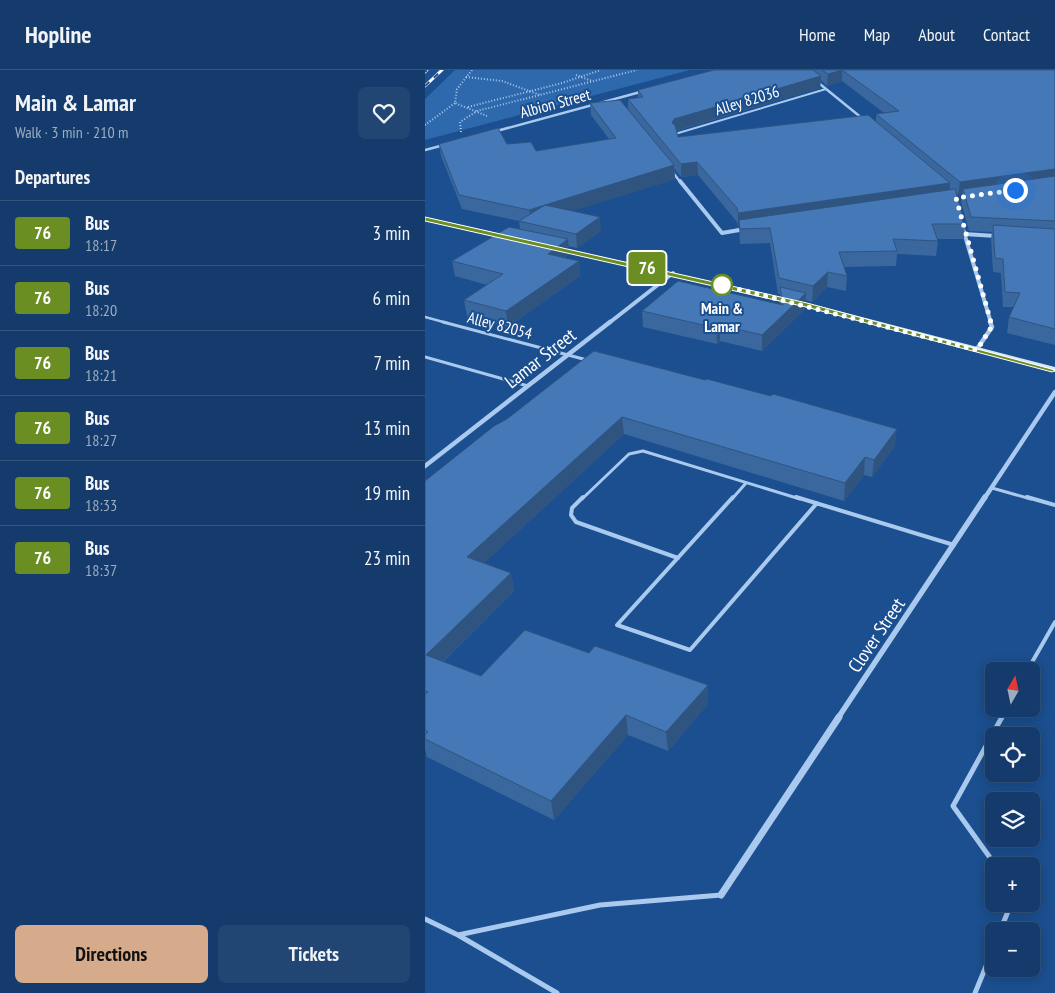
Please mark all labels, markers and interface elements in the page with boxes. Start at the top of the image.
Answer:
text: Hopline [25,19,91,50]
text: Home [799,23,836,46]
text: Map [864,23,890,46]
text: About [918,23,955,46]
text: Contact [983,23,1030,46]
street label: Alley 82036 [712,81,782,119]
street label: Albion Street [518,84,593,122]
text: Main & Lamar [15,87,136,118]
button: heart [358,87,410,139]
text: Walk · 3 min · 210 m [15,122,128,142]
text: Departures [15,165,90,189]
your location [1003,178,1028,203]
text: Bus [85,211,109,235]
text: 76 [34,221,51,244]
text: 3 min [373,221,410,245]
text: 18:17 [85,235,117,255]
line badge: 76 [625,252,669,284]
text: 76 [638,256,656,279]
marker: Main & Lamar [711,274,733,296]
text: Bus [85,276,109,300]
text: 76 [34,286,51,309]
text: 6 min [373,286,410,310]
place label: Main & Lamar [701,298,743,336]
text: 18:20 [85,300,117,320]
street label: Alley 82054 [465,307,535,343]
street label: Lamar Street [500,322,581,393]
text: Bus [85,341,109,365]
text: 76 [34,351,51,374]
text: 7 min [373,351,410,375]
text: 18:21 [85,365,117,385]
text: Bus [85,406,109,430]
text: 76 [34,416,51,439]
text: 13 min [364,416,410,440]
text: 18:27 [85,430,117,450]
text: Bus [85,471,109,495]
text: 76 [34,481,51,504]
text: 19 min [364,481,410,505]
text: 18:33 [85,495,117,515]
text: Bus [85,536,109,560]
text: 76 [34,546,51,569]
text: 23 min [364,546,410,570]
text: 18:37 [85,560,117,580]
street label: Clover Street [842,592,910,677]
north arrow [985,662,1040,718]
map controls [985,662,1040,977]
button: locate [985,727,1040,782]
button: layers [985,792,1040,847]
button: + [985,857,1040,912]
button: − [985,922,1040,977]
button: Directions [15,925,208,983]
button: Tickets [218,925,410,983]

